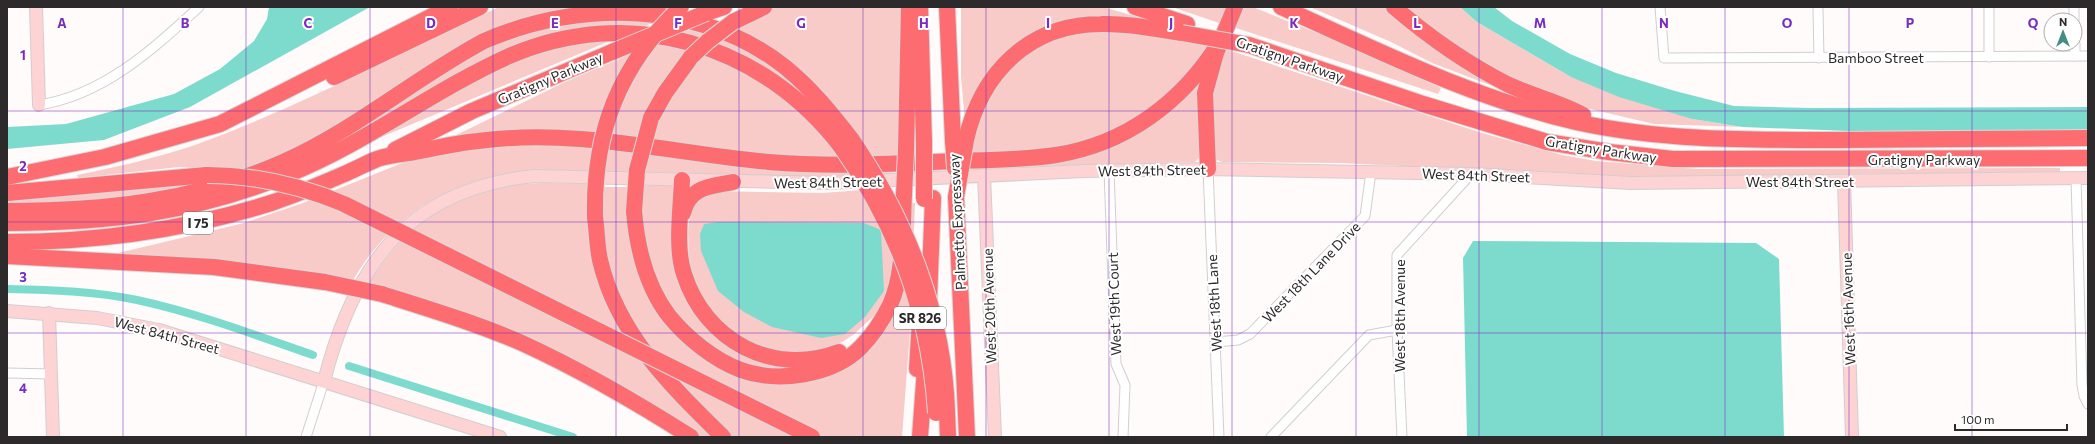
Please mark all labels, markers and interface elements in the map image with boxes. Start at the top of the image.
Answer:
north arrow [2043,12,2083,52]
text: A [57,15,67,31]
text: B [181,15,190,31]
text: C [304,15,313,31]
text: D [426,15,436,31]
text: E [551,15,559,31]
text: F [674,15,682,31]
text: G [796,15,806,31]
text: H [919,15,929,31]
text: I [1046,15,1050,31]
text: J [1169,15,1173,31]
text: K [1289,15,1299,31]
text: L [1413,15,1421,31]
text: M [1534,15,1546,31]
text: N [1659,15,1669,31]
text: O [1782,15,1793,31]
text: P [1906,15,1915,31]
text: Q [2028,15,2039,31]
text: N [2059,15,2067,28]
street label: Gratigny Parkway [1234,33,1346,85]
text: 1 [20,47,26,63]
street label: Gratigny Parkway [495,48,605,108]
street label: Bamboo Street [1828,49,1924,66]
street label: Gratigny Parkway [1544,132,1658,166]
street label: Gratigny Parkway [1868,151,1980,168]
street label: Palmetto Expressway [945,153,969,291]
text: 2 [19,158,27,174]
street label: West 84th Street [1098,161,1207,179]
street label: West 84th Street [1422,165,1531,185]
street label: West 84th Street [774,173,883,191]
street label: West 84th Street [1746,173,1854,190]
road number: I 75 [183,212,213,234]
street label: West 18th Lane Drive [1258,218,1364,326]
street label: West 20th Avenue [978,248,1000,364]
street label: West 19th Court [1104,252,1124,356]
street label: West 16th Avenue [1838,252,1858,366]
street label: West 18th Lane [1203,254,1225,352]
street label: West 18th Avenue [1391,259,1408,373]
text: 3 [19,269,27,285]
road number: SR 826 [894,307,946,329]
street label: West 84th Street [112,313,222,357]
text: 4 [19,380,27,396]
scale bar [1955,406,2067,432]
text: 100 m [1961,412,1995,426]

